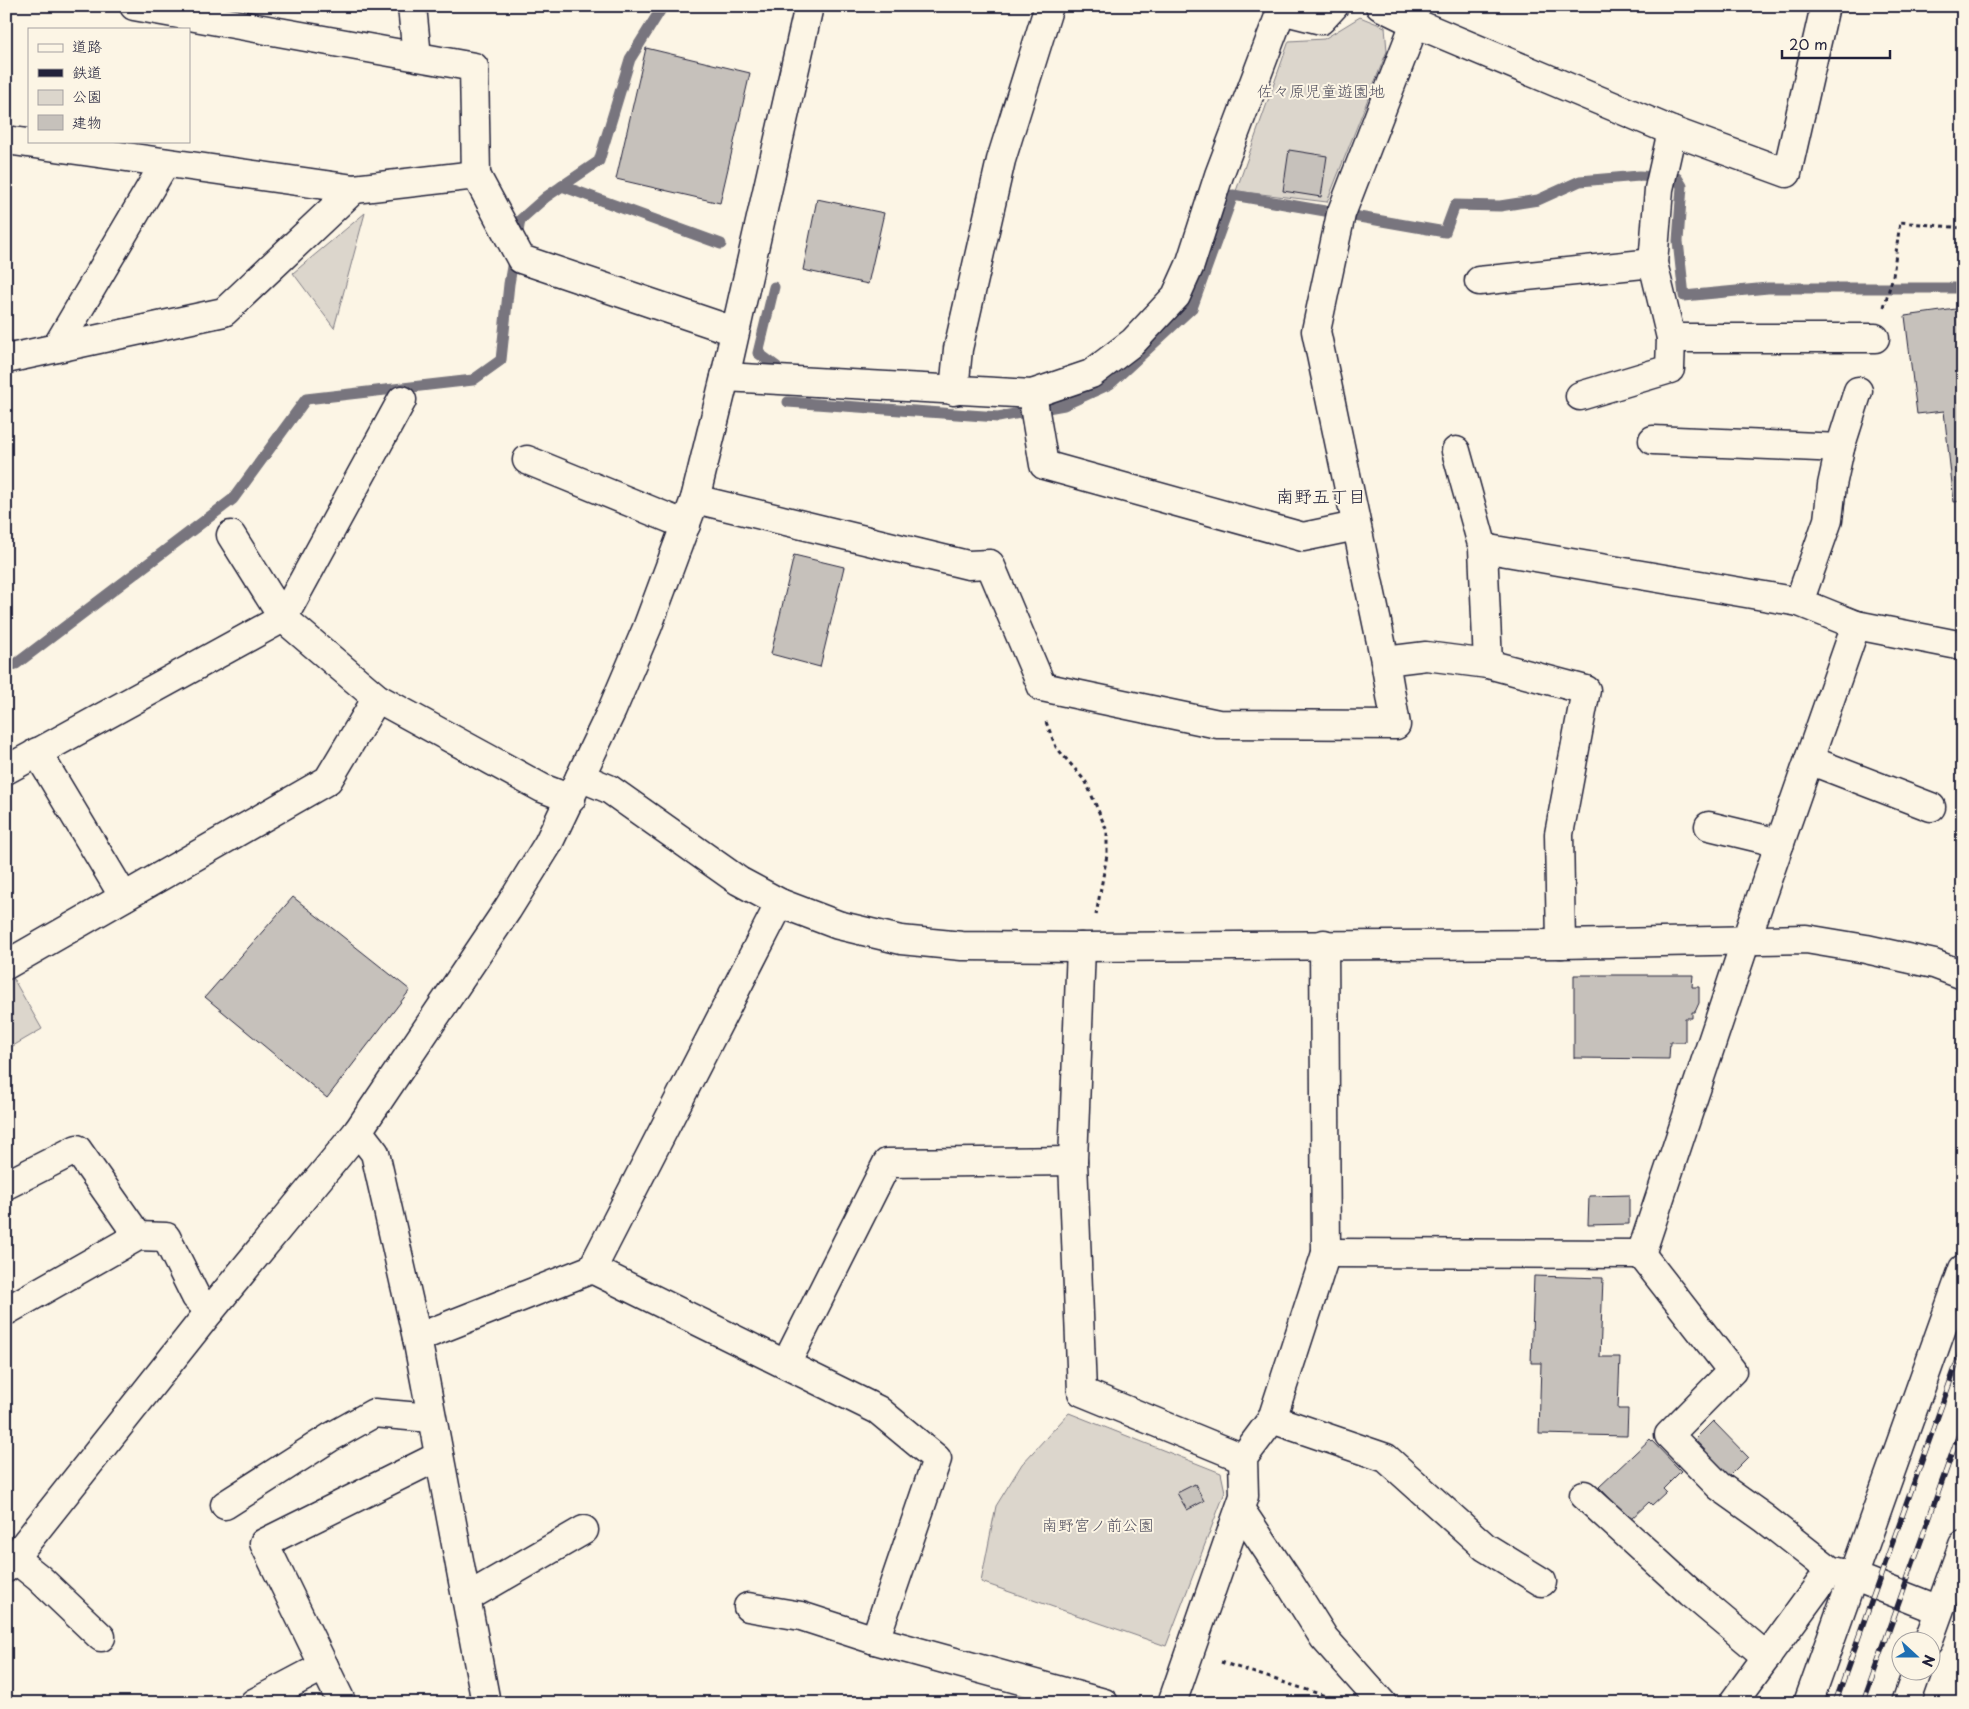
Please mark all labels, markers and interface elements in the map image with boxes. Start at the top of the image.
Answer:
legend [28,28,190,142]
scale bar [1782,28,1889,60]
text: 20 m [1789,32,1828,55]
text: 道路 [72,34,102,57]
text: 鉄道 [72,60,102,83]
park label: 佐々原児童遊園地 [1257,78,1385,102]
text: 公園 [72,84,102,107]
text: 建物 [72,110,102,133]
district label: 南野五丁目 [1276,482,1366,509]
park label: 南野宮ノ前公園 [1042,1512,1154,1536]
north arrow [1892,1632,1942,1682]
text: N [1917,1652,1940,1670]

